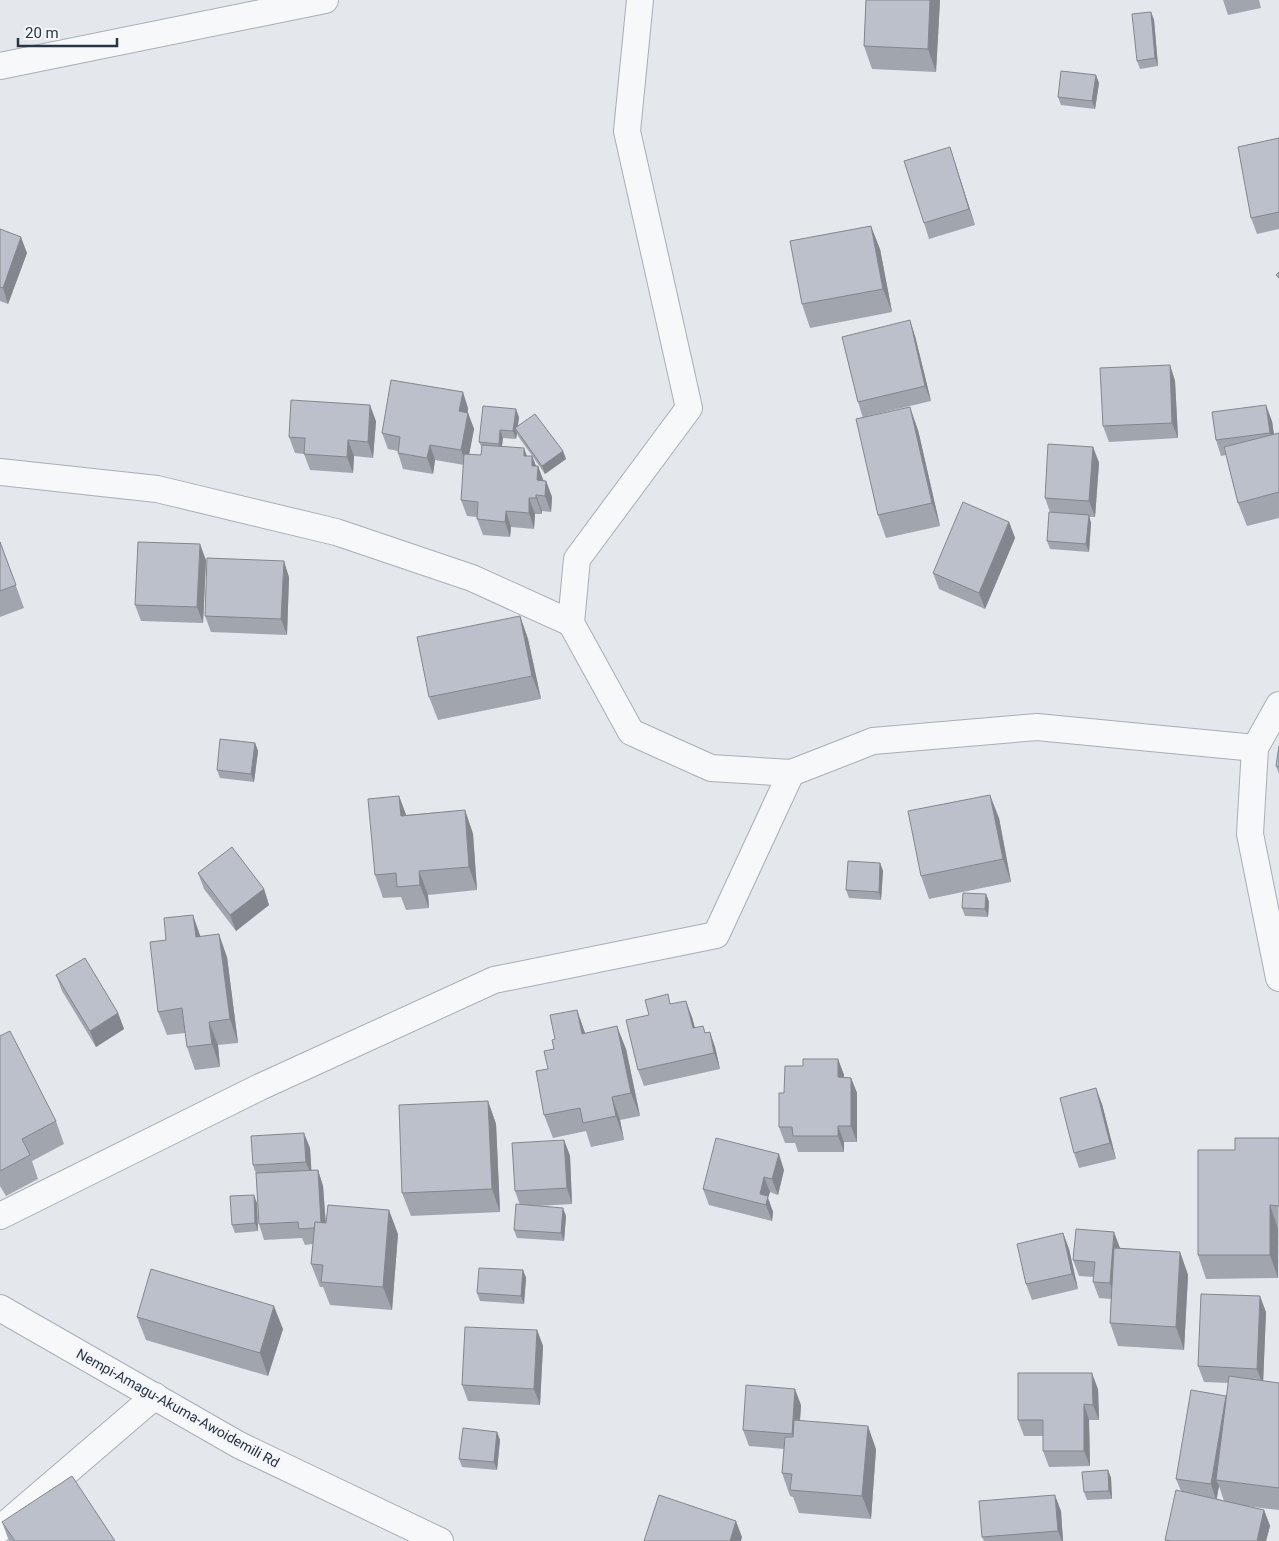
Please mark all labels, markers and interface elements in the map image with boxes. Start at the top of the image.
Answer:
scale bar [18,15,116,47]
text: 20 m [25,24,59,42]
street label: Nempi-Amagu-Akuma-Awoidemili Rd [74,1345,282,1471]

